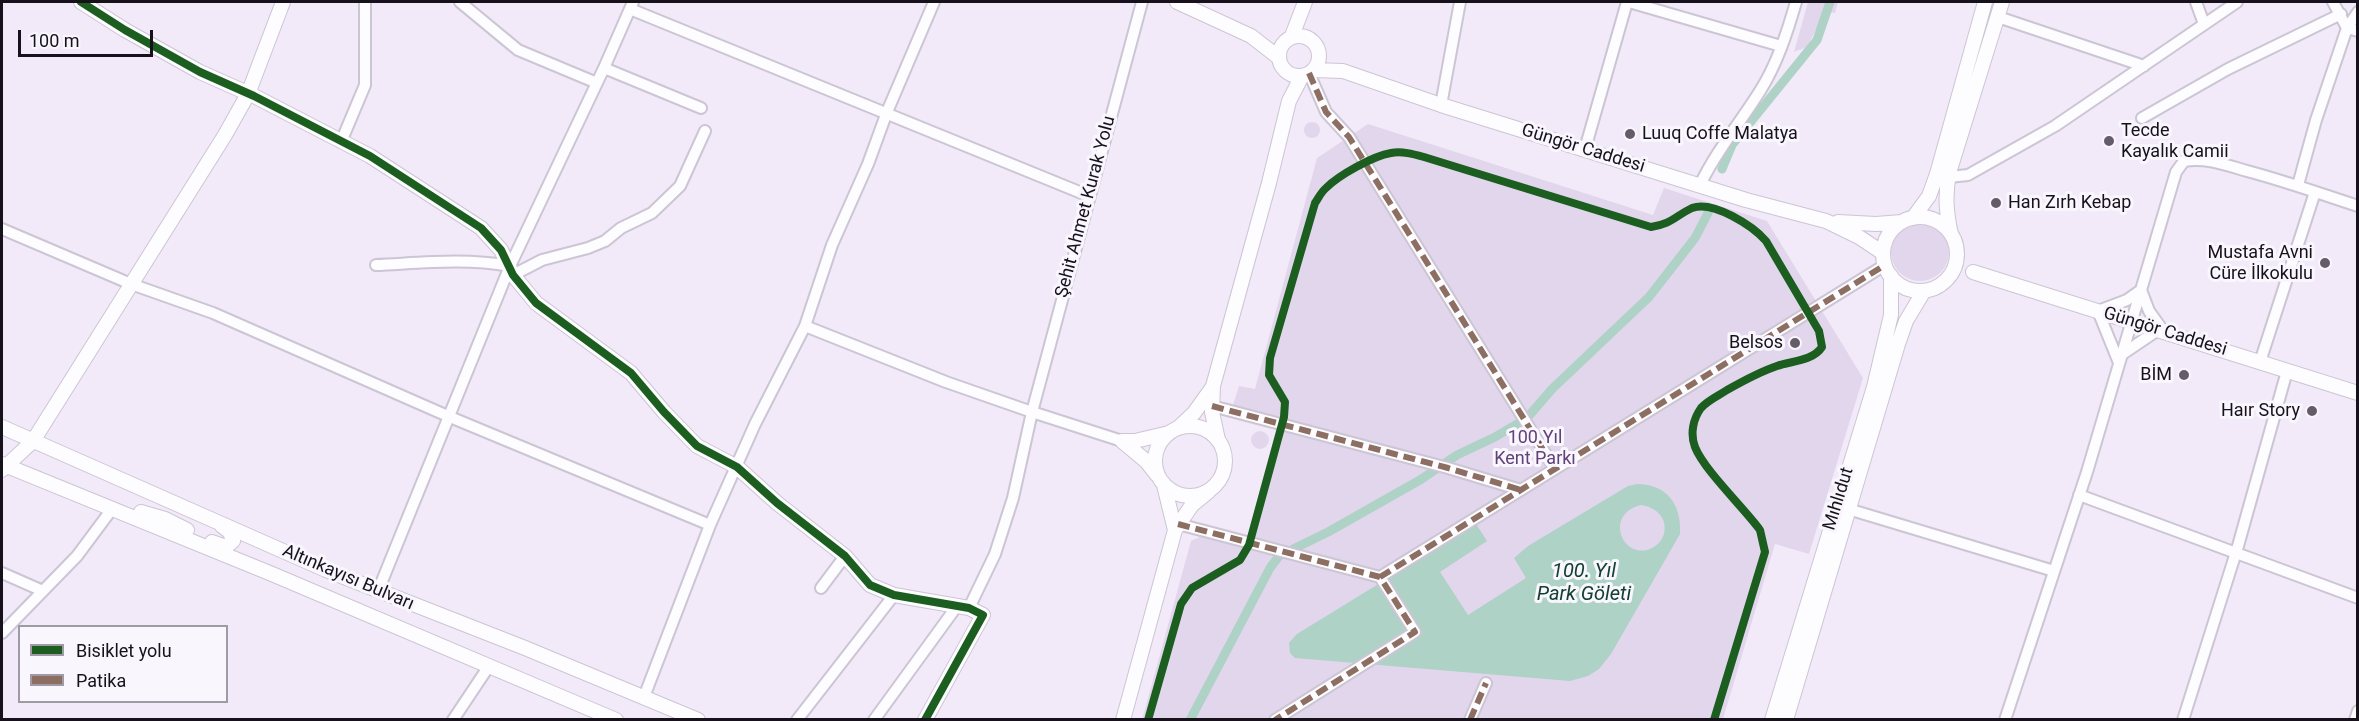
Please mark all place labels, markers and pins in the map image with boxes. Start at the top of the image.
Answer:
place label: Tecde Kayalık Camii [2121,120,2229,162]
place label: Luuq Coffe Malatya [1642,123,1798,145]
marker: Luuq Coffe Malatya [1623,127,1637,141]
marker: Tecde Kayalık Camii [2102,134,2116,148]
place label: Han Zırh Kebap [2008,192,2131,214]
marker: Han Zırh Kebap [1989,196,2003,210]
place label: Mustafa Avni Cüre İlkokulu [2208,242,2313,284]
marker: Mustafa Avni Cüre İlkokulu [2318,256,2332,270]
place label: Belsos [1729,332,1783,354]
marker: Belsos [1788,336,1802,350]
place label: BİM [2140,364,2172,386]
marker: BİM [2177,368,2191,382]
place label: Haır Story [2221,400,2300,422]
marker: Haır Story [2305,404,2319,418]

